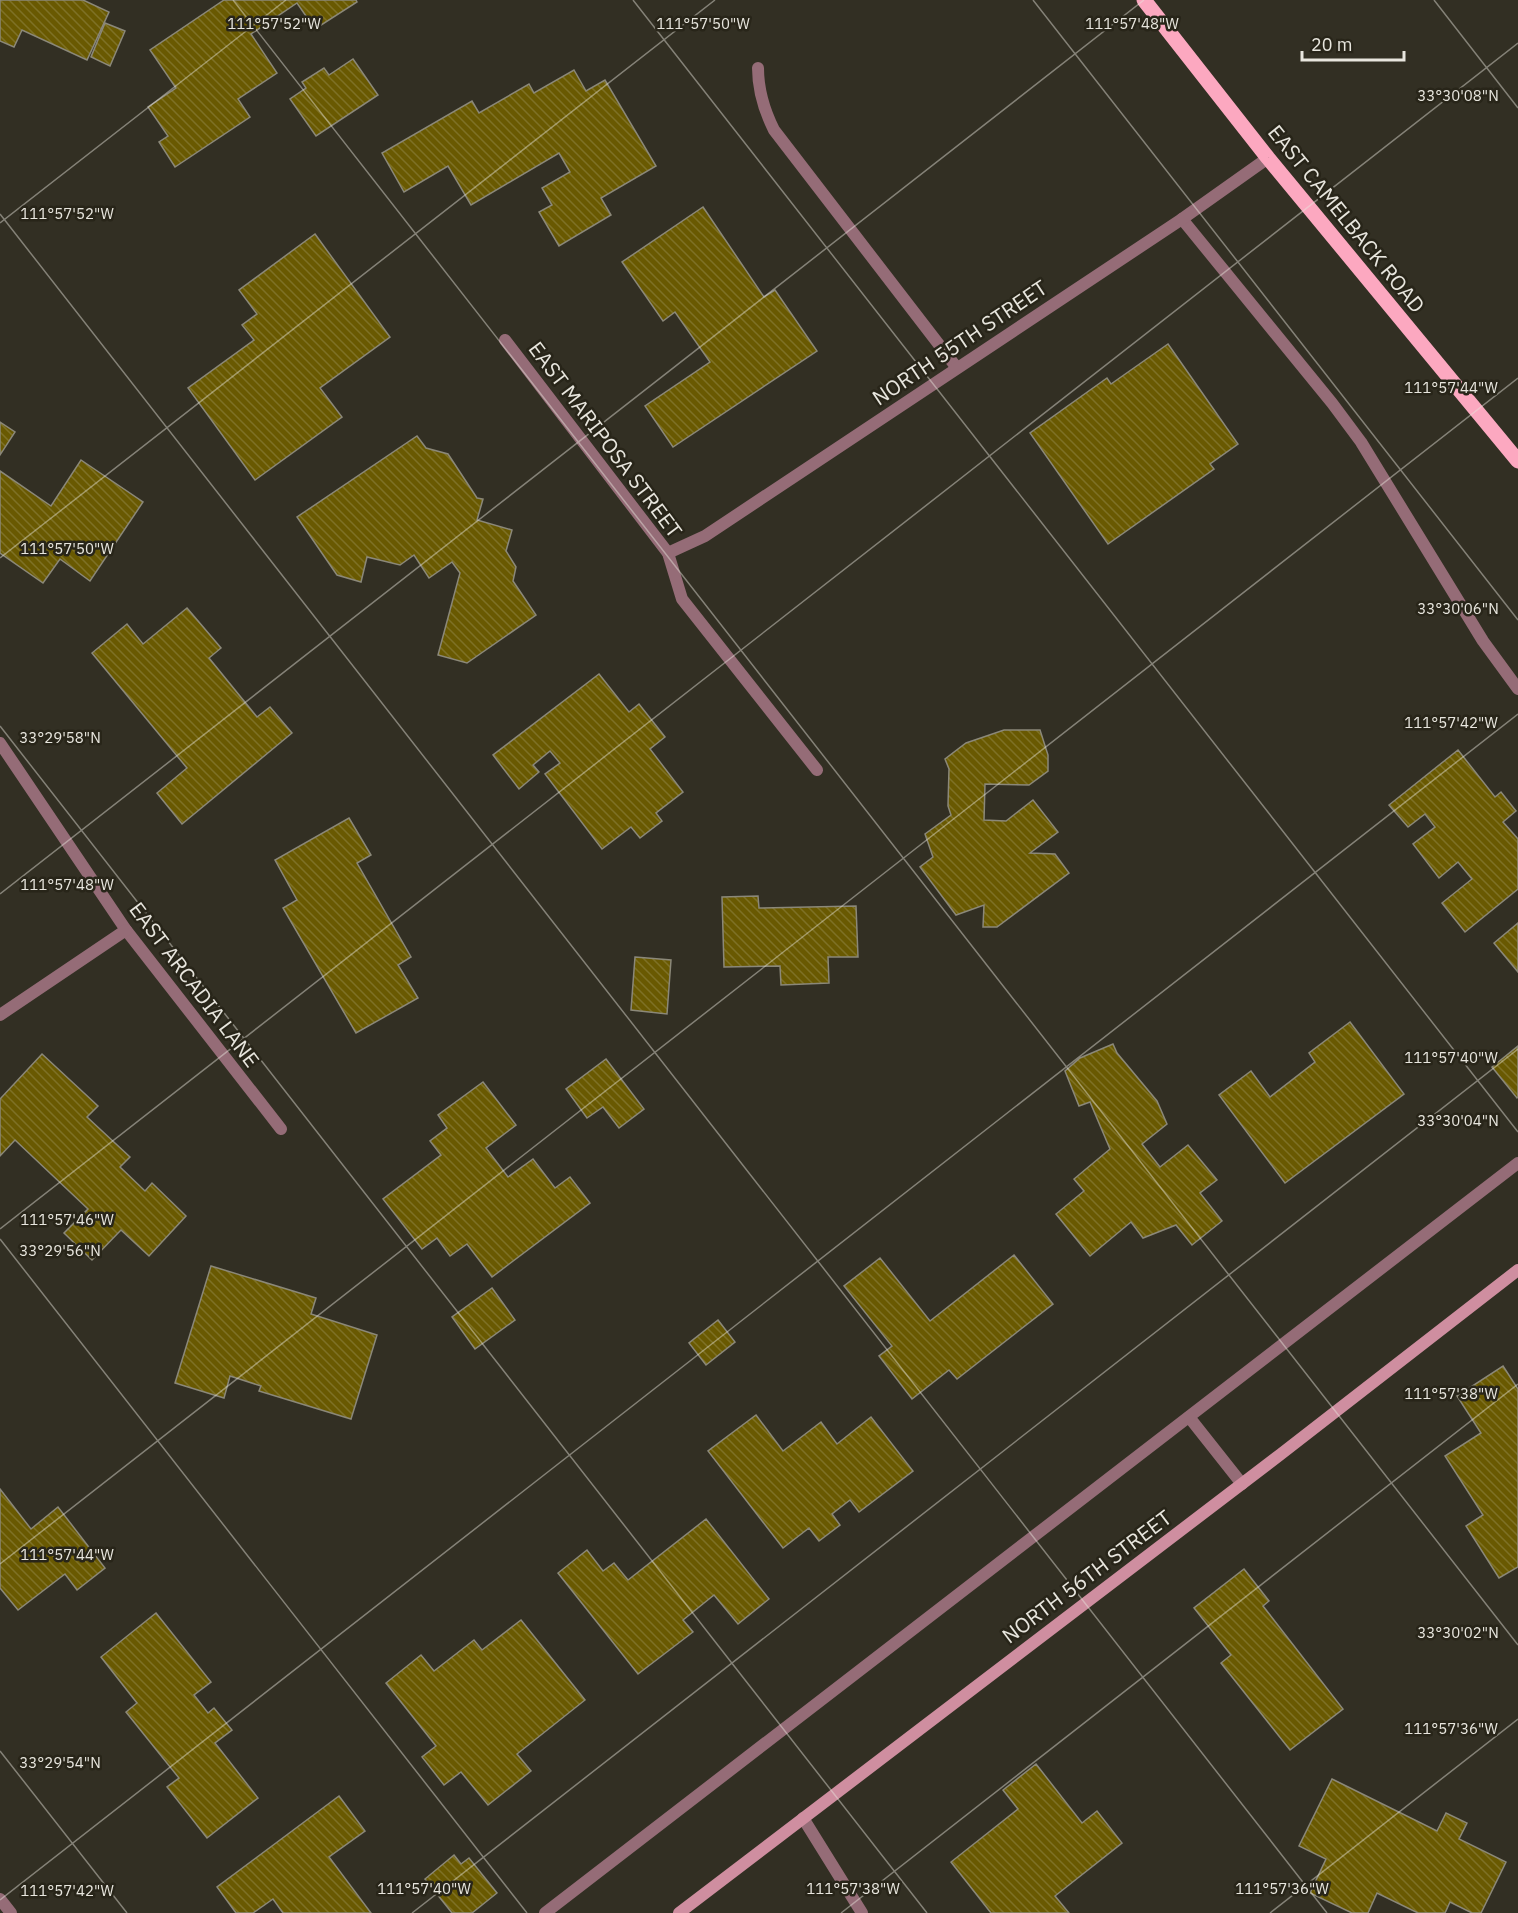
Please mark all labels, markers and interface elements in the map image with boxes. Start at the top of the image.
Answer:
text: 111°57'52"W [227,14,321,33]
text: 111°57'50"W [656,14,750,33]
text: 111°57'48"W [1085,14,1179,33]
scale bar [1302,24,1404,62]
text: 20 m [1311,33,1353,56]
text: 33°30'08"N [1417,86,1499,105]
street label: EAST CAMELBACK ROAD [1262,119,1431,318]
text: 111°57'52"W [20,204,114,223]
street label: NORTH 55TH STREET [866,273,1052,411]
street label: EAST MARIPOSA STREET [523,336,689,543]
text: 111°57'44"W [1404,378,1498,397]
text: 111°57'50"W [20,539,114,558]
text: 33°30'06"N [1417,599,1499,618]
text: 111°57'42"W [1404,713,1498,732]
text: 33°29'58"N [19,728,101,747]
text: 111°57'48"W [20,875,114,894]
street label: EAST ARCADIA LANE [123,896,266,1073]
text: 111°57'40"W [1404,1048,1498,1067]
text: 33°30'04"N [1417,1111,1499,1130]
text: 111°57'46"W [20,1210,114,1229]
text: 33°29'56"N [19,1241,101,1260]
text: 111°57'38"W [1404,1384,1498,1403]
street label: NORTH 56TH STREET [996,1503,1177,1649]
text: 111°57'44"W [20,1545,114,1564]
text: 33°30'02"N [1417,1623,1499,1642]
text: 111°57'36"W [1404,1719,1498,1738]
text: 33°29'54"N [19,1753,101,1772]
text: 111°57'40"W [377,1879,471,1898]
text: 111°57'38"W [806,1879,900,1898]
text: 111°57'36"W [1235,1879,1329,1898]
text: 111°57'42"W [20,1881,114,1900]

